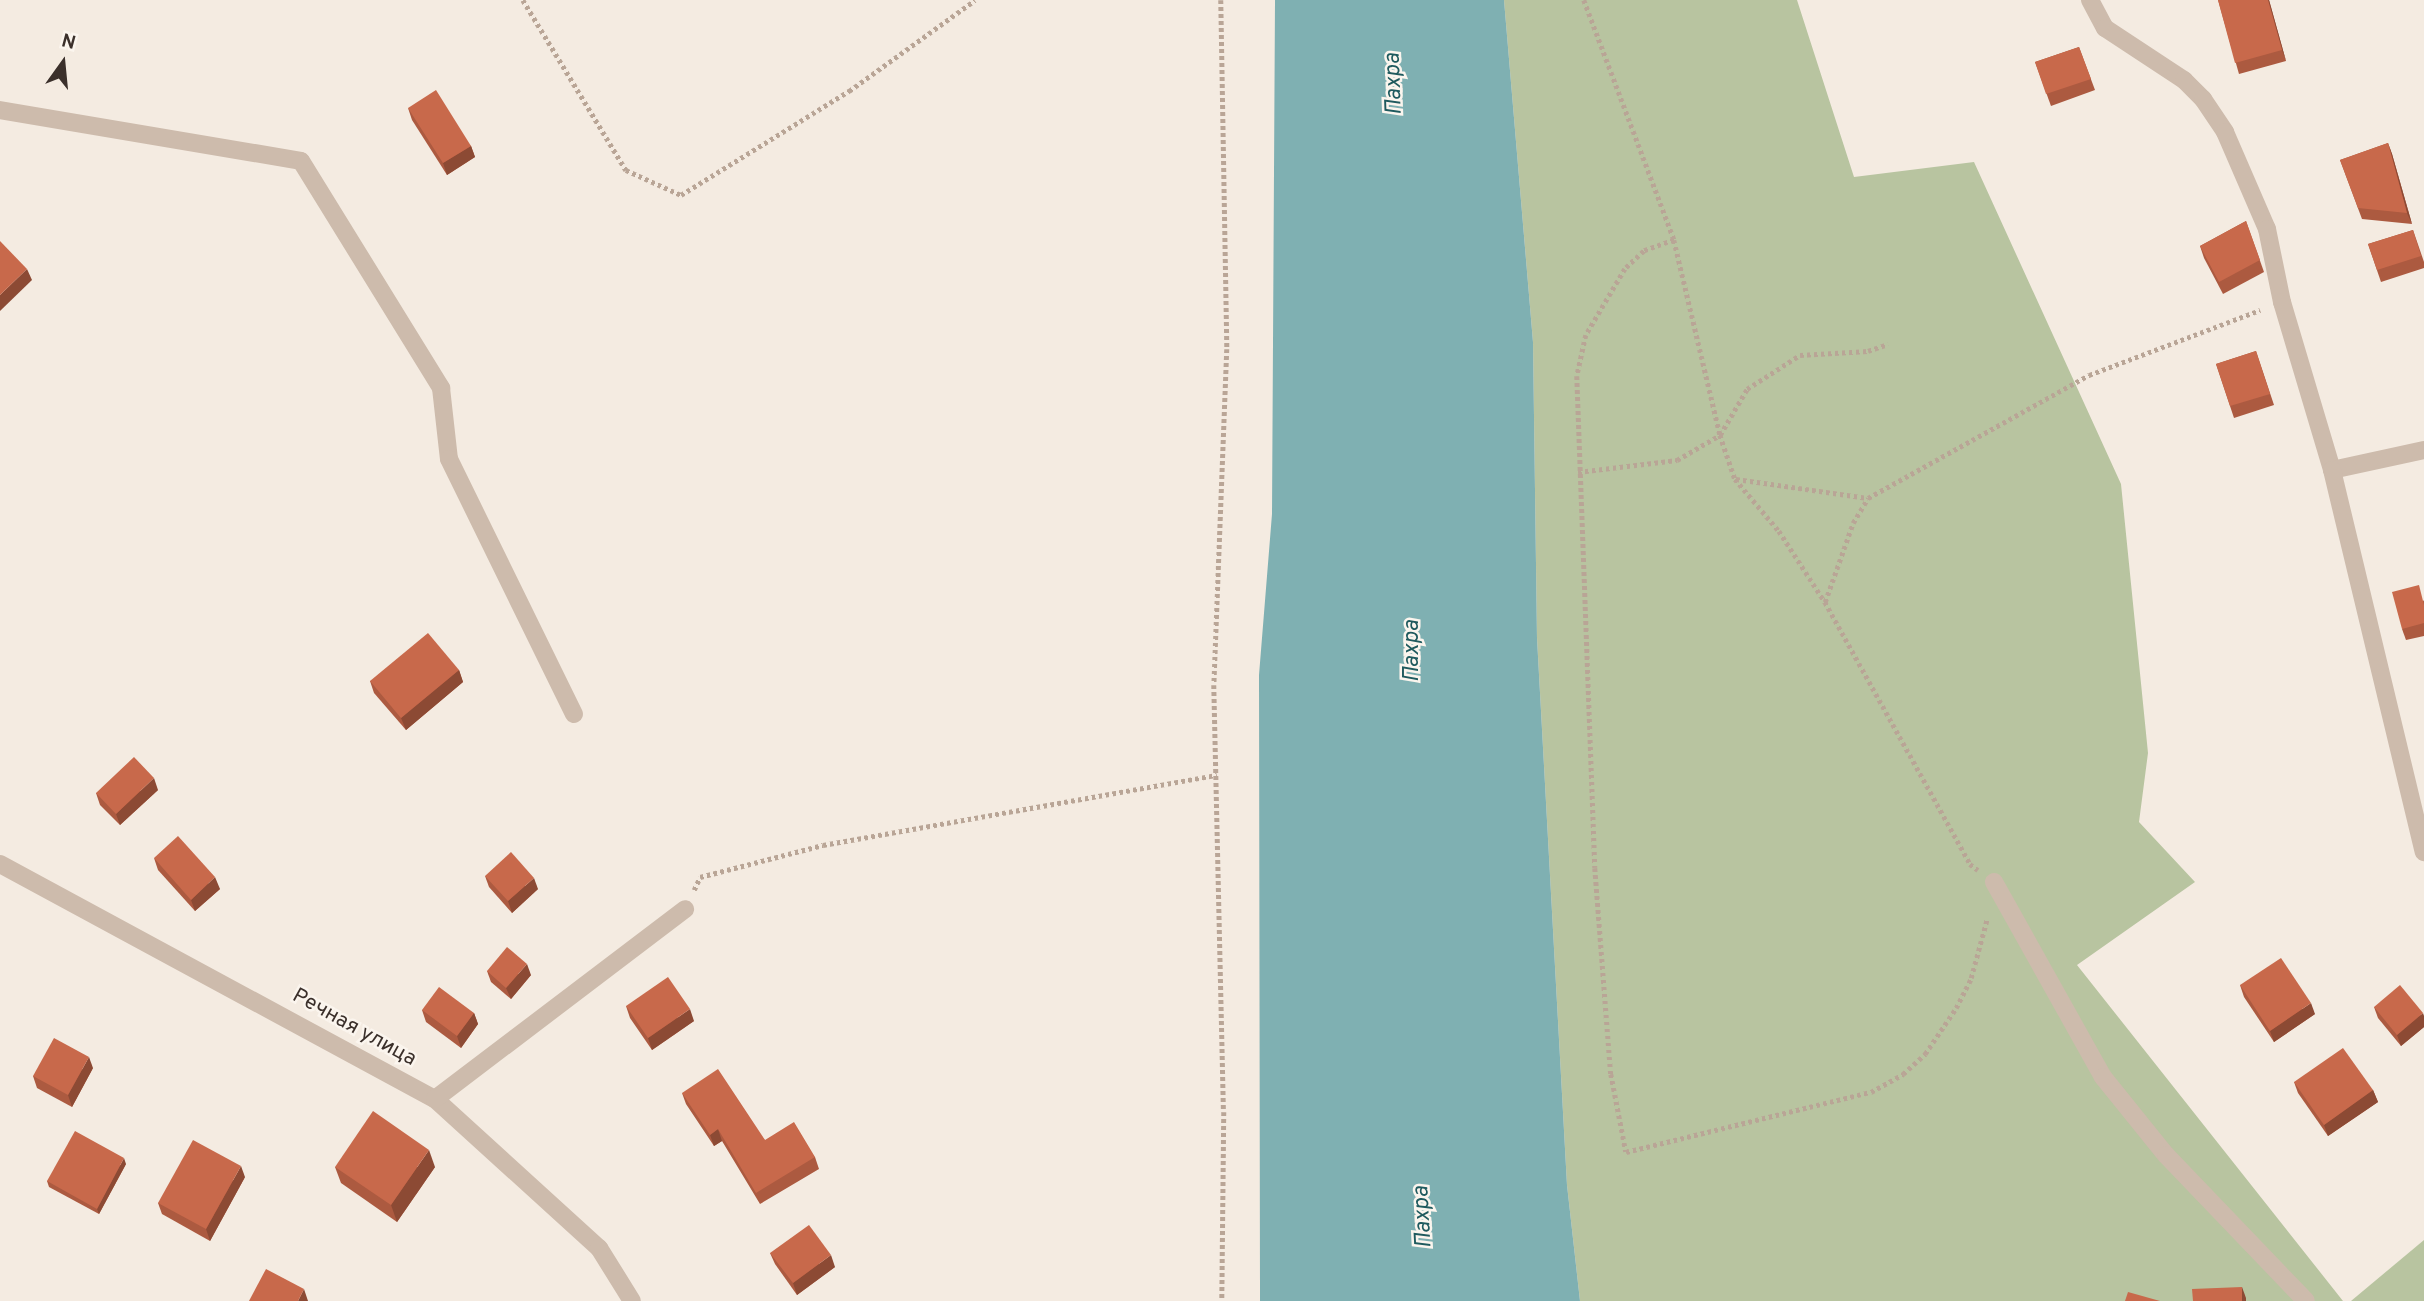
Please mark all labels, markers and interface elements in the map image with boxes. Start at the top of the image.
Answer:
north arrow [28,28,98,98]
text: N [59,29,78,56]
water label: Пахра [1380,52,1410,116]
water label: Пахра [1399,620,1427,682]
street label: Речная улица [288,984,420,1072]
water label: Пахра [1409,1185,1439,1249]

